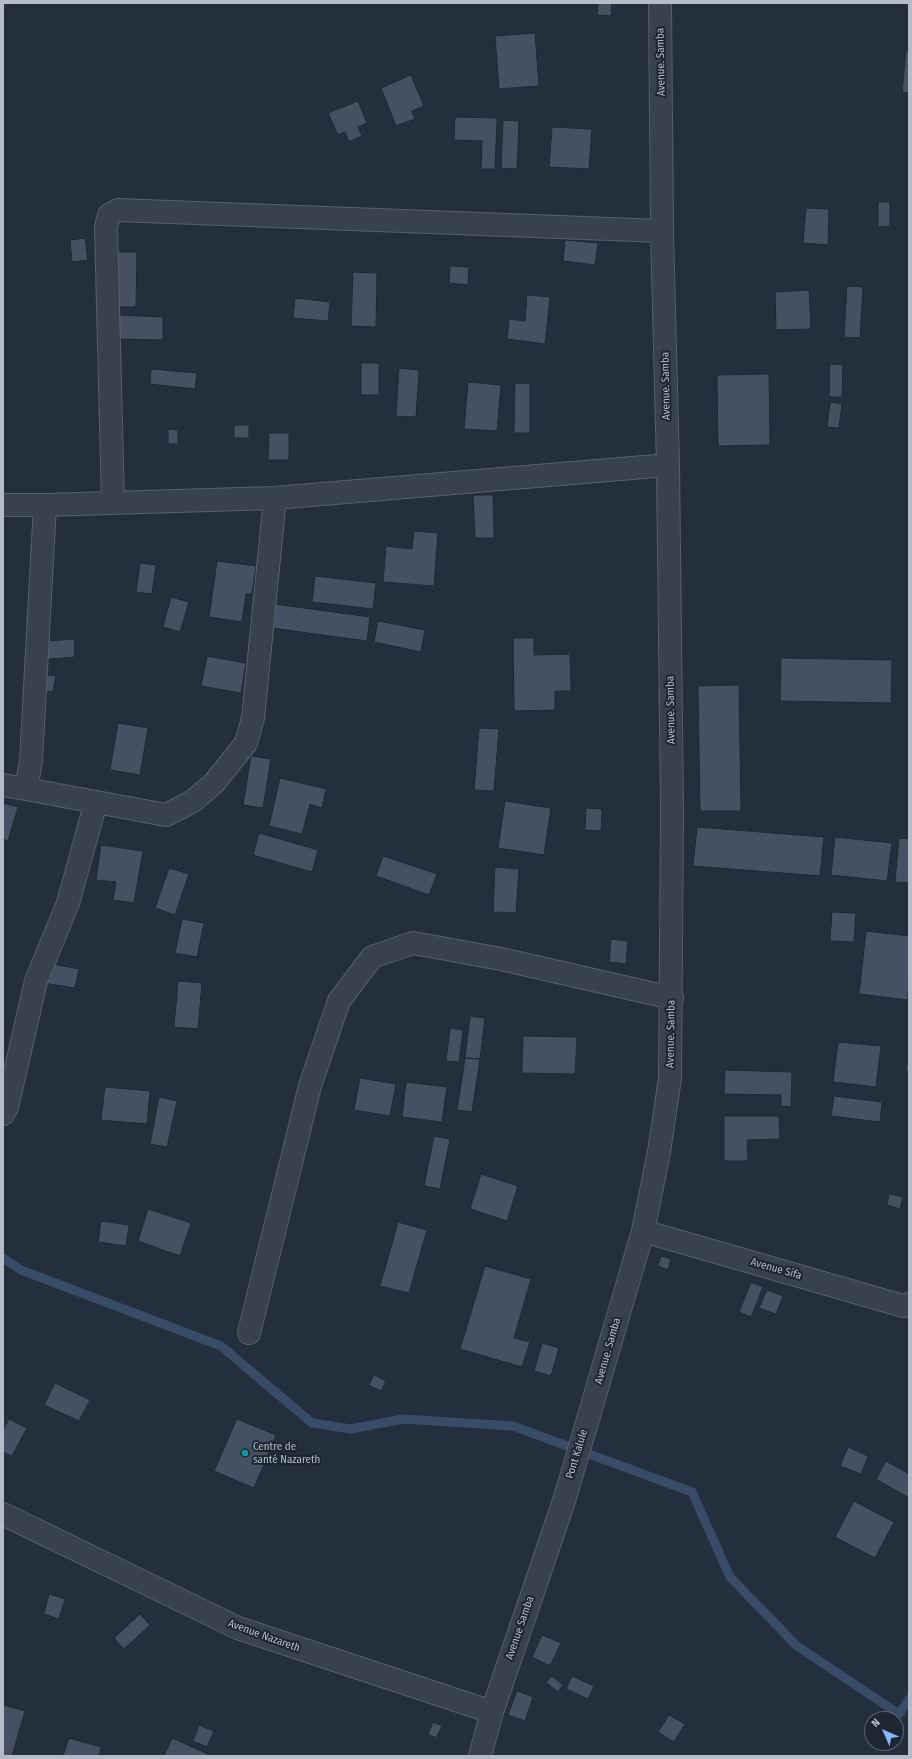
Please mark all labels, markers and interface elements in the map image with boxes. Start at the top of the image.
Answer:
street label: Avenue. Samba [654,28,668,96]
street label: Avenue. Samba [659,352,673,420]
street label: Avenue. Samba [664,676,678,744]
street label: Avenue. Samba [664,1000,678,1068]
street label: Avenue Sifa [749,1255,803,1283]
street label: Avenue. Samba [592,1316,624,1386]
street label: Pont Kalule [563,1428,591,1480]
place label: Centre de santé Nazareth [253,1440,320,1466]
marker: Centre de santé Nazareth [240,1448,250,1458]
street label: Avenue Samba [503,1595,537,1661]
street label: Avenue Nazareth [226,1617,302,1655]
north arrow [864,1711,904,1751]
text: N [869,1716,883,1730]

